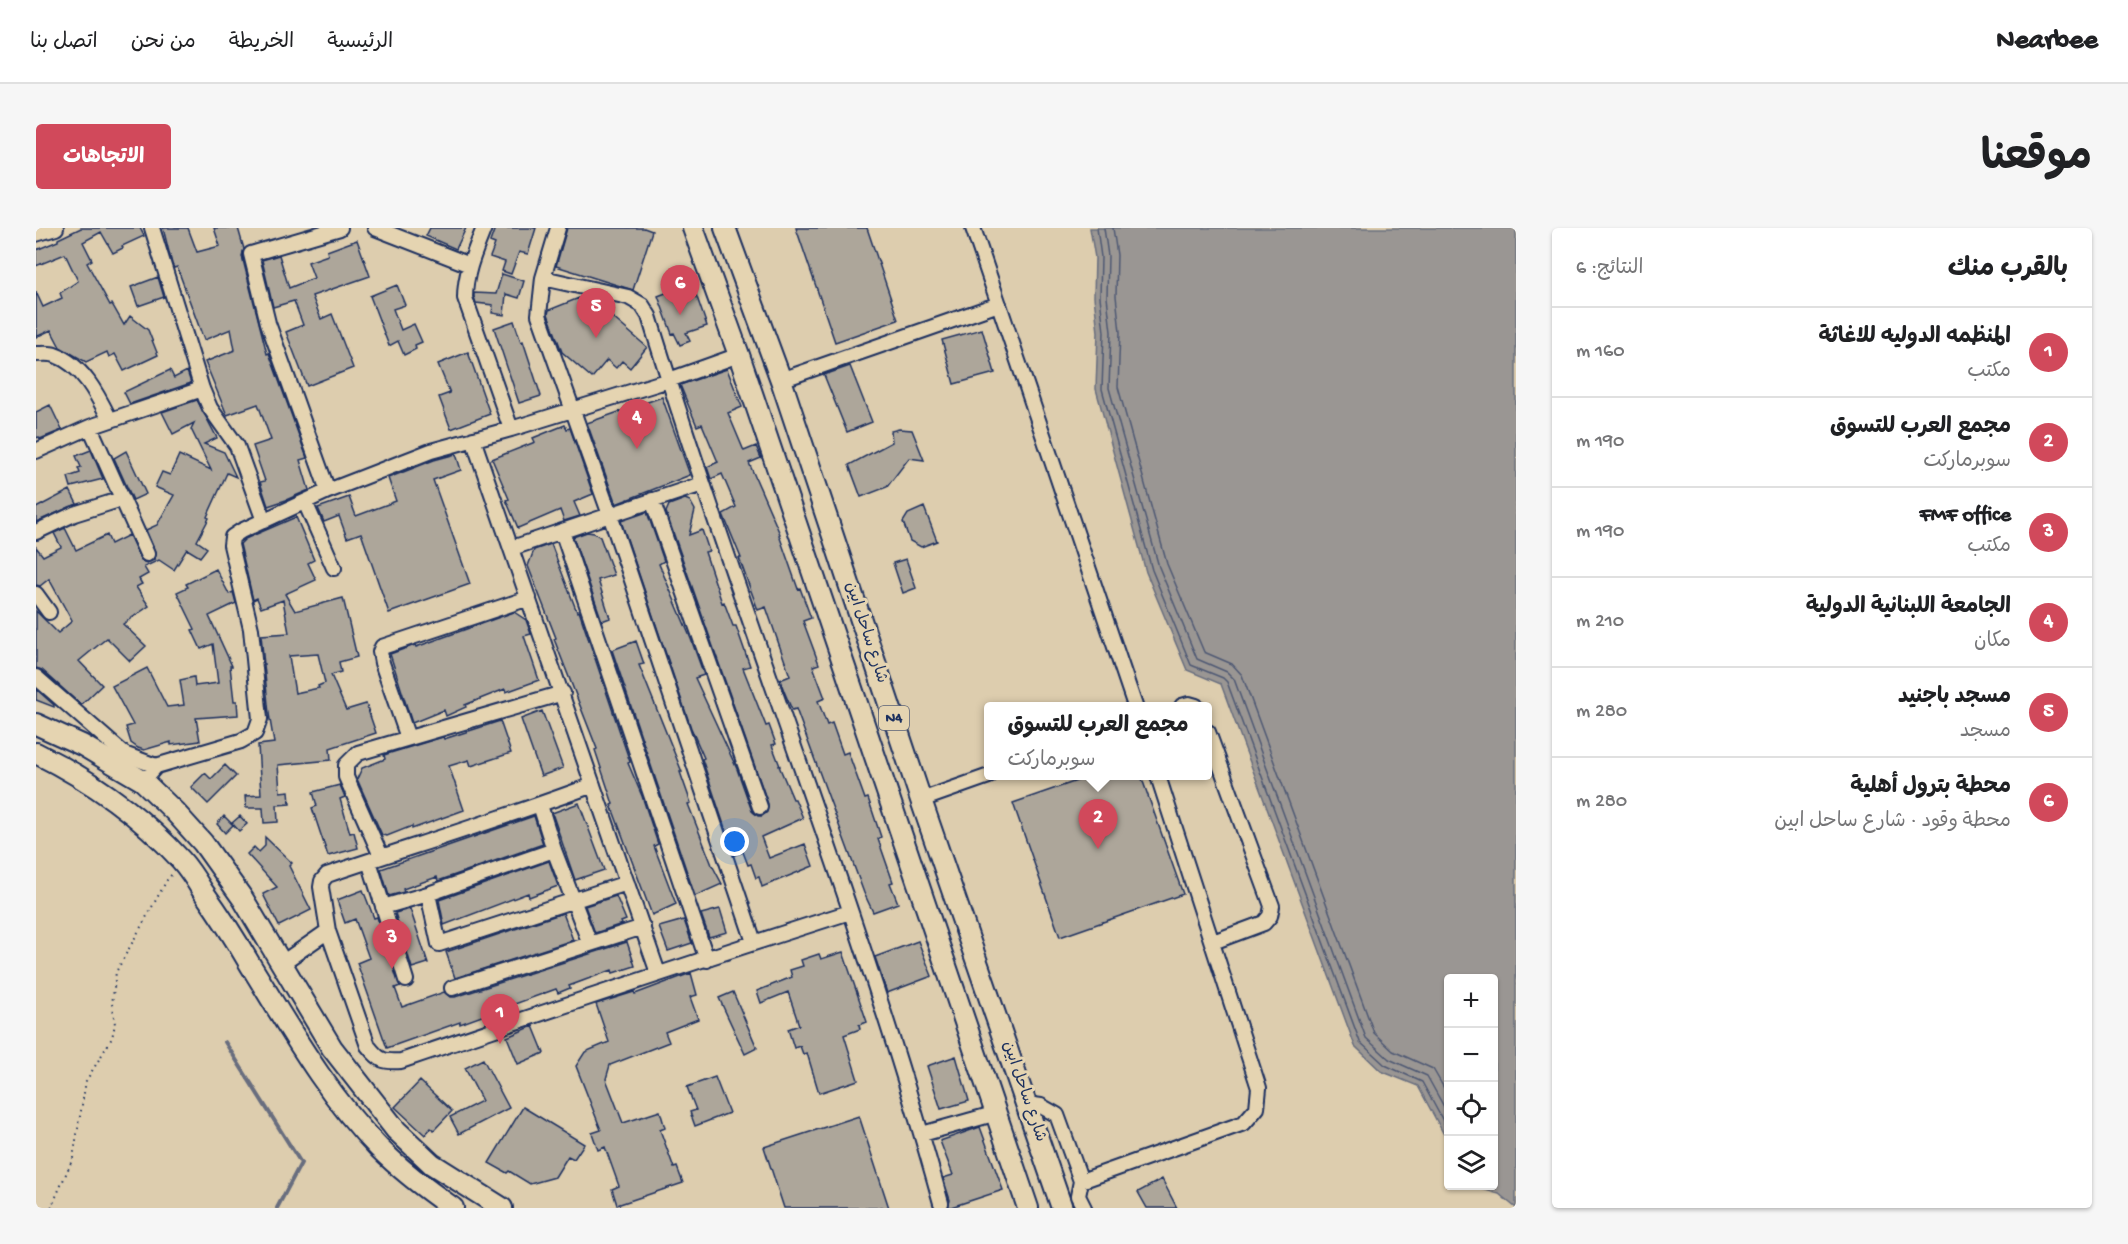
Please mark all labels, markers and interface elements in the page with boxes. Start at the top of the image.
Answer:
text: Nearbee [1996,25,2098,58]
text: اتصل بنا [30,31,98,56]
text: من نحن [131,31,196,56]
text: الخريطة [229,31,294,56]
text: الرئيسية [327,31,393,56]
button: الاتجاهات [36,124,171,189]
text: موقعنا [1981,136,2092,185]
text: بالقرب منك [1948,255,2068,286]
text: النتائج: 6 [1576,258,1643,281]
pin: 6 [660,266,700,315]
pin: 5 [576,288,616,338]
text: المنظمه الدوليه للاغاثة [1819,325,2011,351]
text: 160 m [1576,341,1625,364]
text: 1 [2044,341,2053,364]
text: مكتب [1967,361,2011,384]
pin: 4 [618,400,656,449]
text: مجمع العرب للتسوق [1830,415,2011,441]
text: 190 m [1576,431,1624,454]
text: 2 [2044,431,2053,454]
text: سوبرماركت [1923,451,2011,474]
text: FMF office [1919,503,2011,529]
text: 190 m [1576,521,1624,544]
text: 3 [2043,521,2054,544]
text: مكتب [1967,536,2011,559]
street label: شارع ساحل ابين [840,580,891,686]
text: الجامعة اللبنانية الدولية [1806,595,2011,621]
text: 210 m [1576,611,1624,634]
text: 4 [2044,611,2053,634]
text: مكان [1974,631,2011,654]
text: مسجد باجنيد [1898,685,2011,711]
text: 280 m [1576,701,1627,724]
text: 5 [2043,701,2054,724]
popup [984,702,1212,780]
road number: N4 [879,706,909,730]
text: مجمع العرب للتسوق [1008,714,1188,740]
text: مسجد [1960,721,2011,744]
text: سوبرماركت [1008,750,1095,773]
text: محطة بترول أهلية [1850,775,2011,801]
text: 280 m [1576,791,1627,814]
text: 6 [2043,791,2054,814]
pin: 2 [1078,800,1118,849]
text: محطة وقود · شارع ساحل ابين [1774,811,2011,834]
your location [720,827,749,856]
pin: 3 [372,920,412,969]
map controls [1444,974,1498,1190]
button: + [1444,974,1498,1028]
pin: 1 [480,994,520,1044]
button: − [1444,1028,1498,1082]
street label: شارع ساحل ابين [997,1039,1050,1145]
button: locate [1444,1082,1498,1136]
button: layers [1444,1136,1498,1190]

